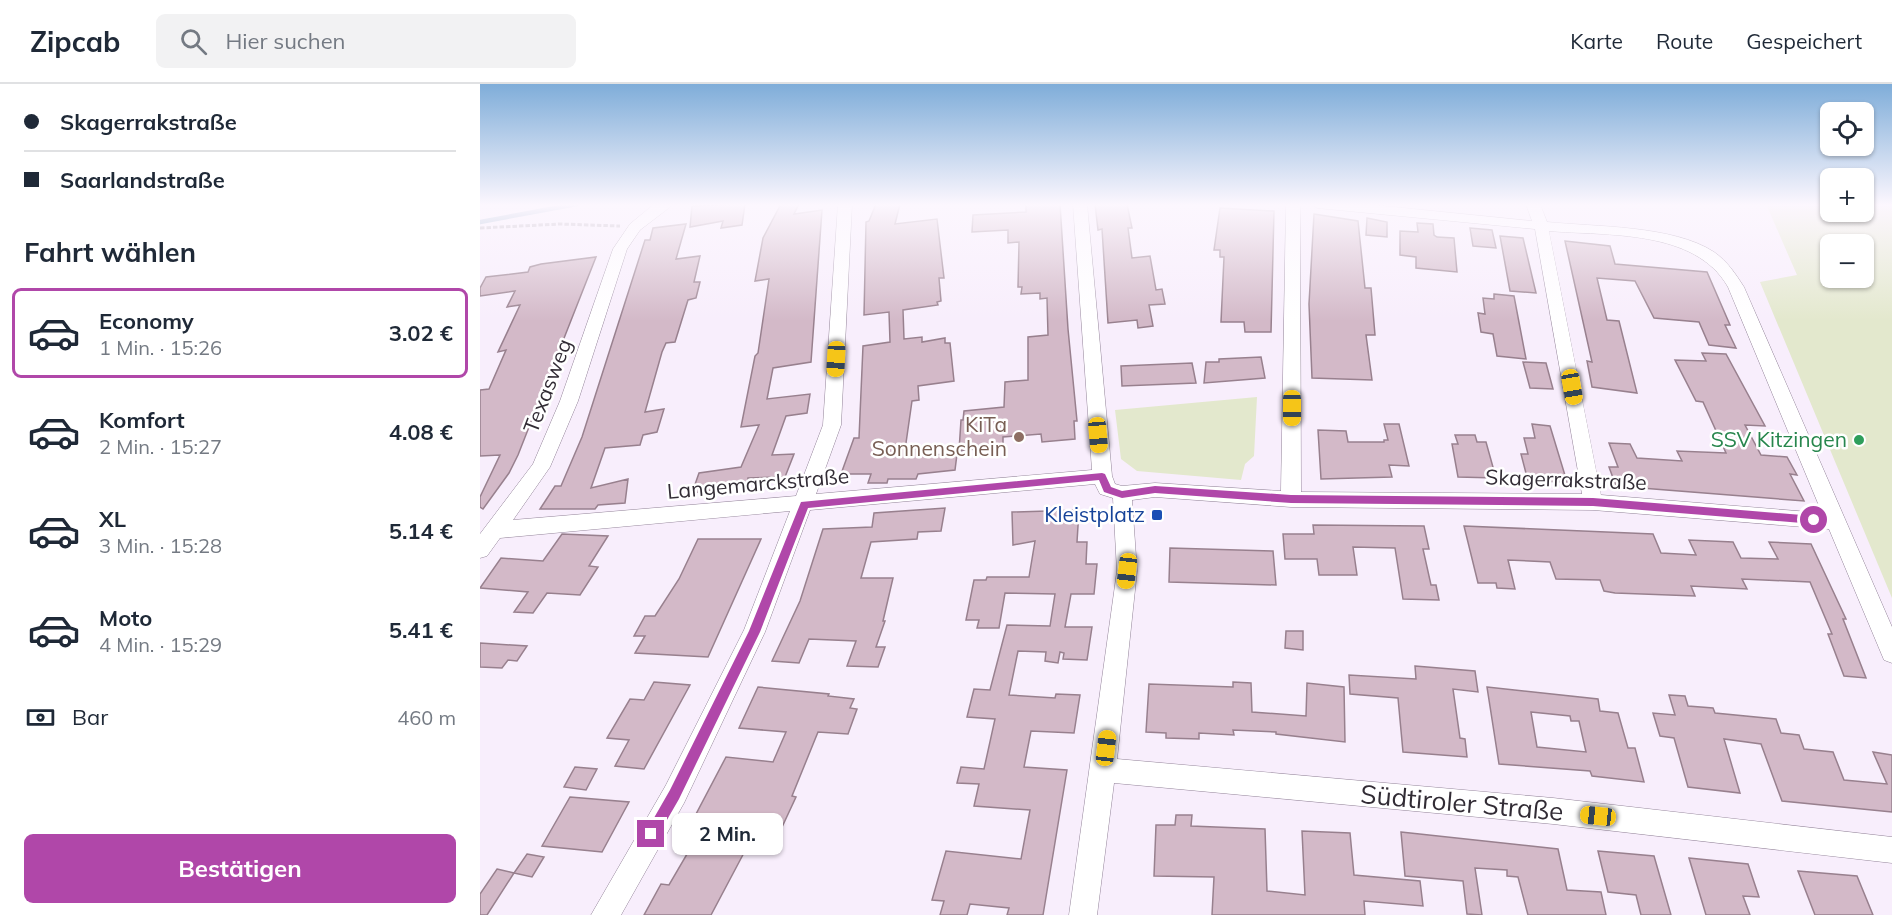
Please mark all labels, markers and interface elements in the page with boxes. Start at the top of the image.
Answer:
search box [156,14,576,68]
text: Zipcab [30,24,120,59]
icon: search [177,25,210,58]
text: Hier suchen [225,27,346,55]
text: Karte [1570,28,1623,54]
text: Route [1656,28,1713,54]
text: Gespeichert [1746,28,1862,54]
map controls [1820,102,1874,288]
button: locate [1820,102,1874,156]
text: Skagerrakstraße [60,108,237,136]
text: Saarlandstraße [60,166,225,194]
button: + [1820,168,1874,222]
button: − [1820,234,1874,288]
text: Fahrt wählen [24,235,196,269]
icon: car [27,306,81,360]
text: Economy [99,307,194,335]
text: 3.02 € [389,319,453,347]
text: 1 Min. · 15:26 [99,335,222,360]
street label: Texasweg [517,335,577,436]
car [826,341,846,377]
car [1560,368,1584,406]
car [1283,390,1301,426]
icon: car [27,405,81,459]
text: Komfort [99,406,185,434]
place label: KiTa Sonnenschein [872,411,1007,461]
car [1087,416,1109,454]
text: 4.08 € [389,418,453,446]
place label: SSV Kitzingen [1711,426,1847,452]
marker: KiTa Sonnenschein [1012,430,1026,444]
marker: SSV Kitzingen [1852,433,1866,447]
text: 2 Min. · 15:27 [99,434,222,459]
street label: Langemarckstraße [666,462,850,504]
street label: Skagerrakstraße [1485,463,1647,495]
place label: Kleistplatz [1044,501,1145,527]
icon: car [27,504,81,558]
text: XL [99,505,126,533]
route start [1800,506,1827,533]
marker: Kleistplatz [1150,508,1164,522]
text: 5.14 € [389,517,453,545]
text: 3 Min. · 15:28 [99,533,222,558]
car [1116,552,1138,590]
icon: car [27,603,81,657]
text: Moto [99,604,152,632]
text: 5.41 € [389,616,453,644]
text: 4 Min. · 15:29 [99,632,222,657]
icon: cash [24,701,57,734]
text: Bar [72,703,108,731]
text: 460 m [397,705,456,730]
car [1095,729,1117,767]
street label: Südtiroler Straße [1359,777,1565,828]
car [1579,805,1617,827]
callout: 2 Min. [672,813,783,855]
route end [637,820,664,847]
text: 2 Min. [699,821,756,846]
button: Bestätigen [24,834,456,903]

